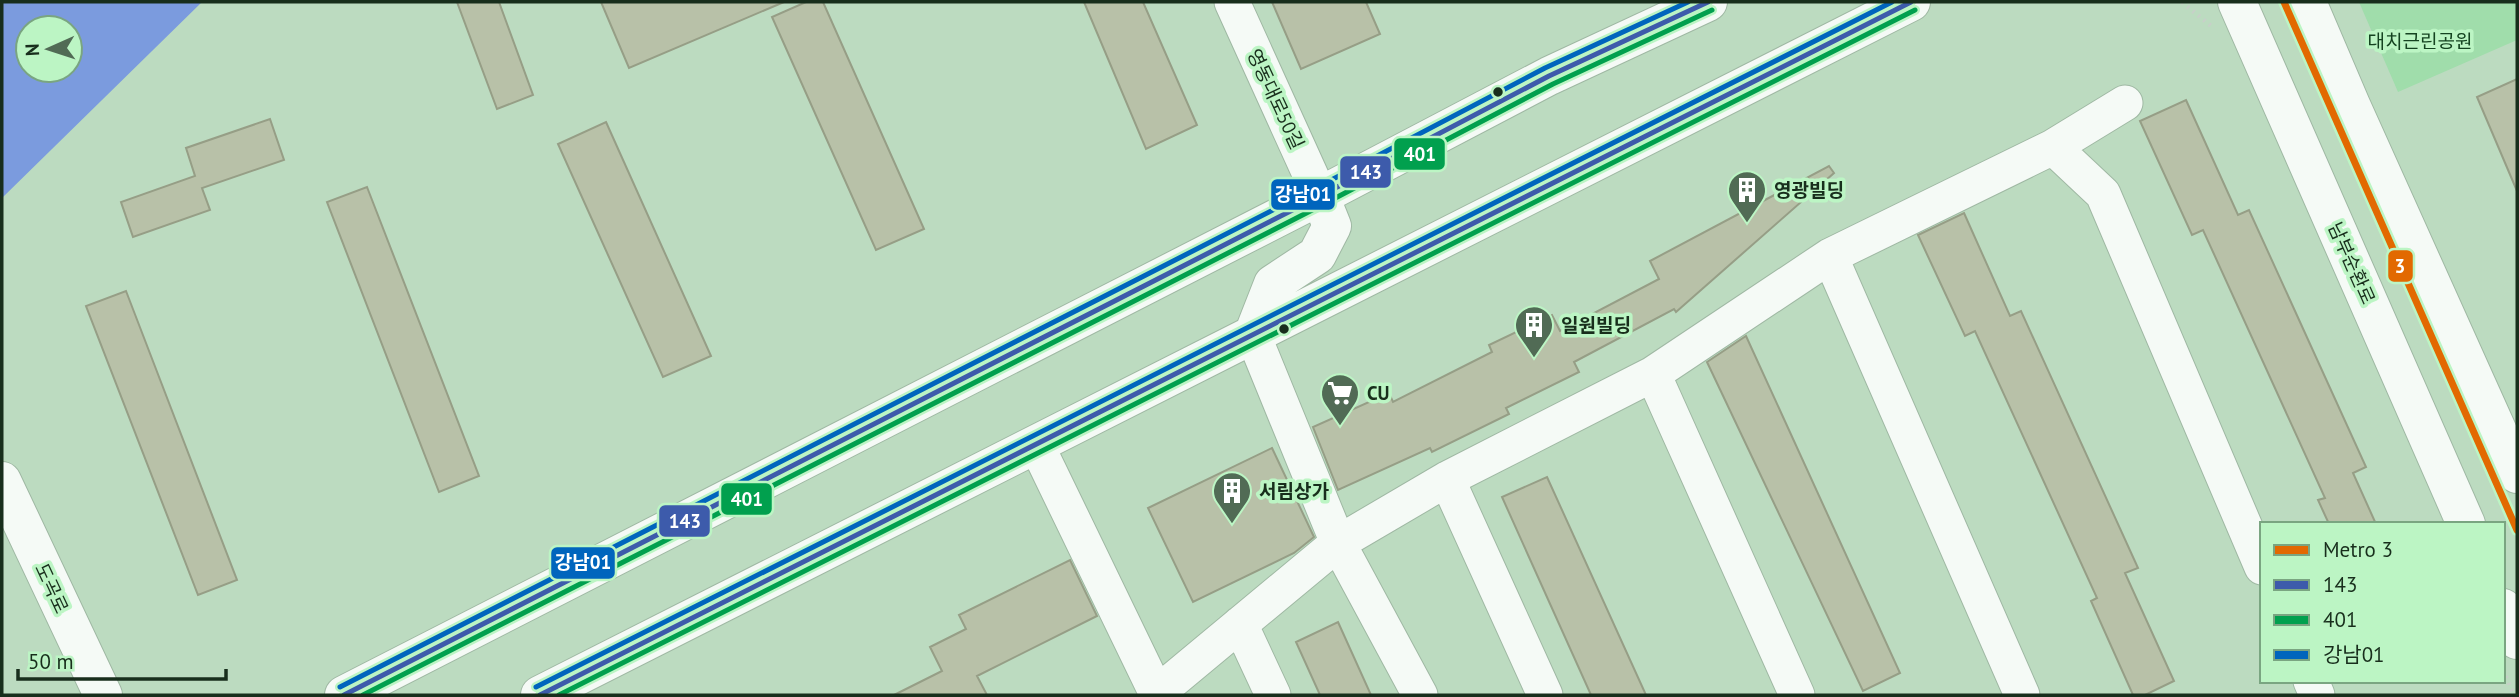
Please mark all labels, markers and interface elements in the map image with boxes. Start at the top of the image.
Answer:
north arrow [14,14,84,84]
park label: 대치근린공원 [2368,29,2472,53]
text: N [20,43,44,57]
street label: 영동대로50길 [1242,45,1310,153]
unlabelled marker [1491,85,1505,99]
line badge: 401 [1393,137,1446,171]
text: 401 [1404,142,1436,166]
line badge: 143 [1339,155,1392,189]
text: 143 [1350,160,1382,184]
building icon: 영광빌딩 [1726,169,1768,224]
line badge: 강남01 [1270,178,1336,211]
place label: 영광빌딩 [1774,178,1844,202]
text: 강남01 [1275,182,1331,206]
street label: 남부순환로 [2323,218,2381,308]
line badge: 3 [2387,249,2414,283]
text: 3 [2395,254,2405,278]
building icon: 일원빌딩 [1513,304,1555,359]
place label: 일원빌딩 [1561,313,1631,337]
unlabelled marker [1277,322,1291,336]
supermarket icon: CU [1319,372,1361,427]
place label: CU [1367,381,1390,405]
building icon: 서림상가 [1211,470,1253,525]
place label: 서림상가 [1259,479,1329,503]
line badge: 401 [720,482,773,516]
text: 401 [731,487,763,511]
line badge: 143 [658,504,711,538]
text: 143 [669,509,701,533]
legend [2260,522,2505,683]
text: Metro 3 [2323,536,2393,563]
line badge: 강남01 [550,546,616,580]
text: 강남01 [555,550,611,574]
street label: 도곡로 [30,559,74,617]
text: 143 [2323,571,2357,598]
text: 401 [2323,606,2357,633]
scale bar [18,638,226,682]
text: 강남01 [2323,641,2385,668]
text: 50 m [28,648,74,675]

